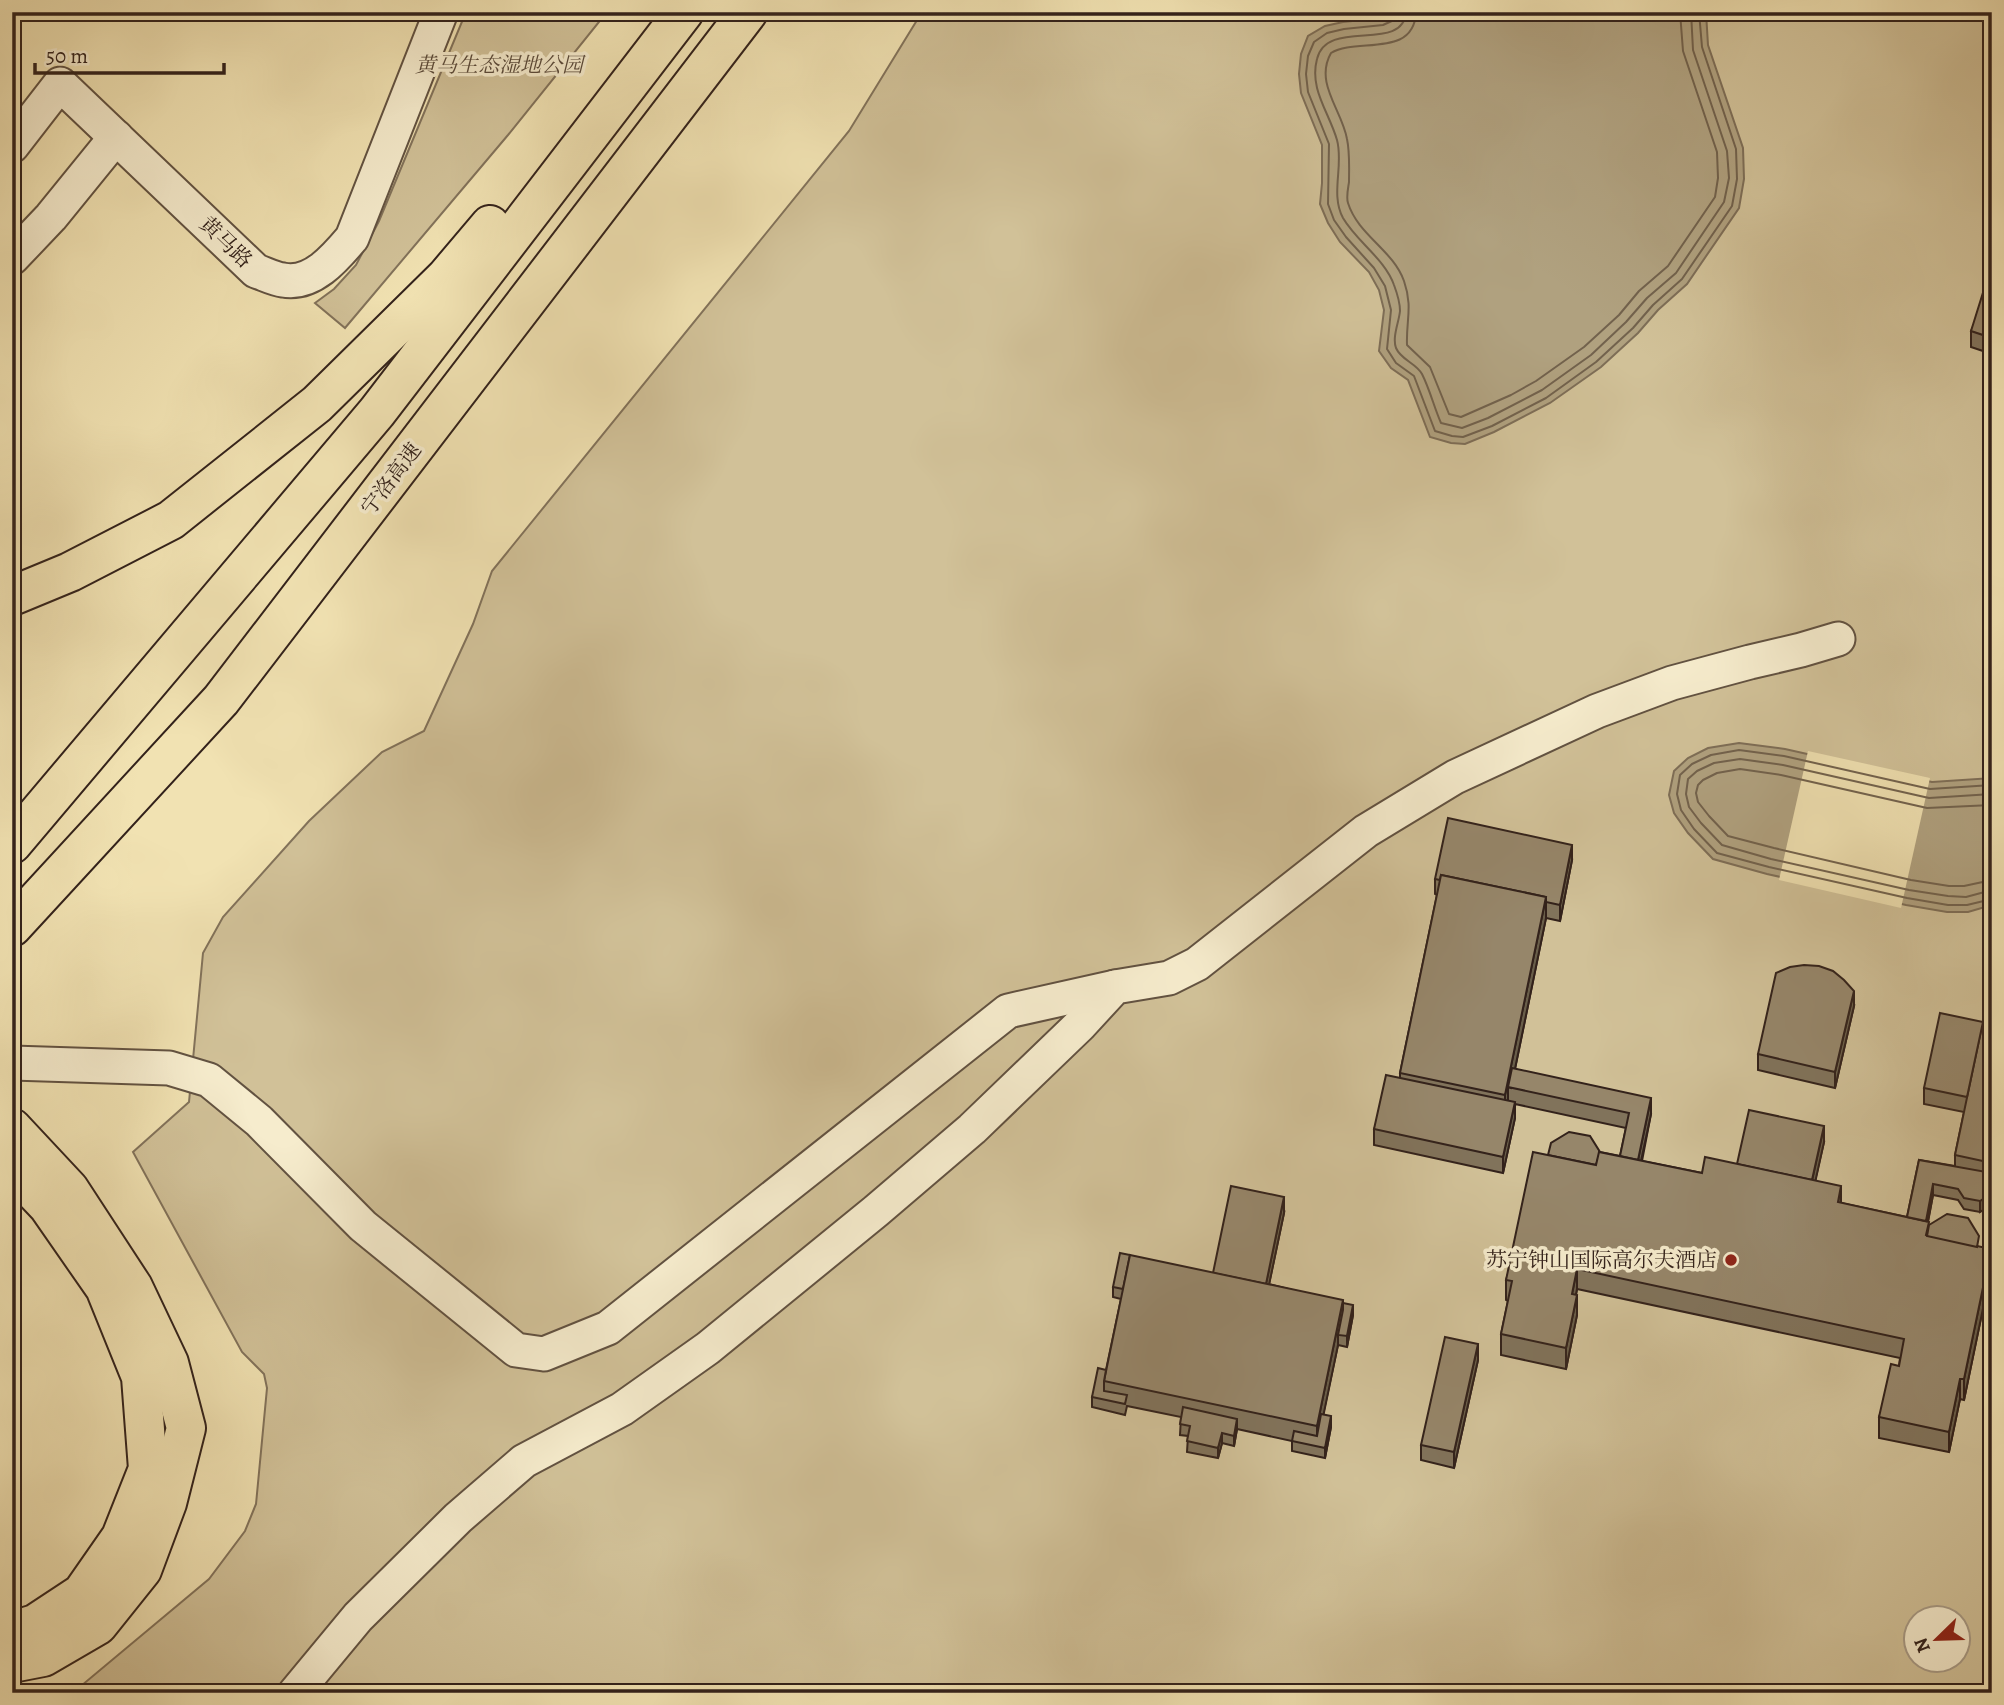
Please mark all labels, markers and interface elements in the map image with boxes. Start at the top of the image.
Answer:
scale bar [35,32,224,76]
text: 50 m [46,42,88,70]
park label: 黄马生态湿地公园 [415,51,586,79]
street label: 黄马路 [194,210,258,274]
street label: 宁洛高速 [355,437,427,521]
place label: 苏宁钟山国际高尔夫酒店 [1486,1246,1717,1274]
marker: 苏宁钟山国际高尔夫酒店 [1723,1252,1739,1268]
north arrow [1902,1604,1972,1674]
text: N [1908,1634,1937,1657]

